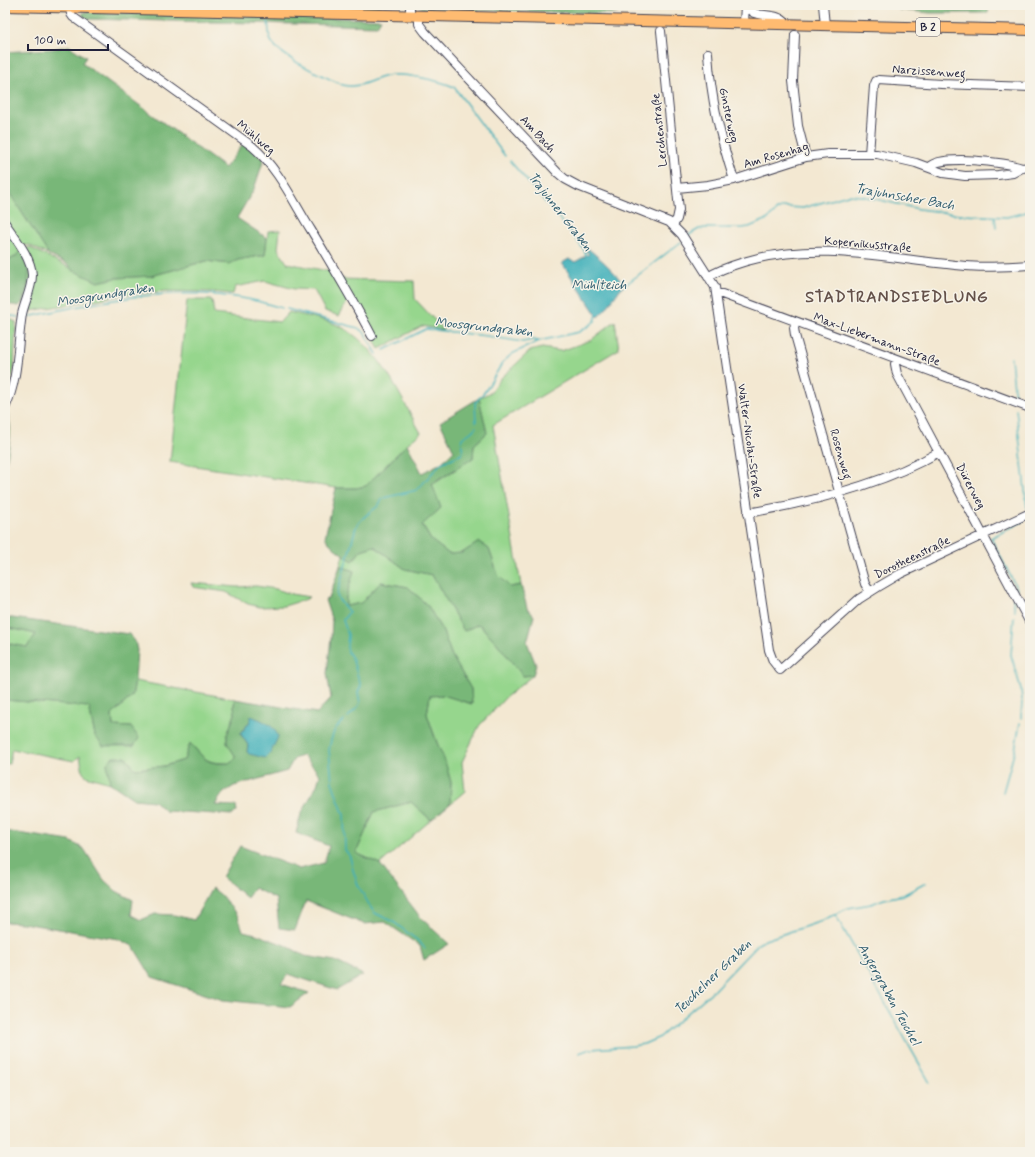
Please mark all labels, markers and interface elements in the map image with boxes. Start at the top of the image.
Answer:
road number: B 2 [916,18,940,36]
scale bar [28,26,108,52]
text: 100 m [34,33,66,49]
street label: Narzissenweg [892,61,967,84]
street label: Ginsterweg [714,86,742,144]
street label: Lerchenstraße [648,92,672,168]
street label: Am Bach [516,113,559,157]
street label: Mühlweg [233,117,278,159]
street label: Am Rosenhag [742,139,811,173]
water label: Trajuhner Graben [524,169,596,255]
water label: Trajuhnscher Bach [854,180,956,215]
street label: Kopernikusstraße [824,233,912,257]
water label: Mühlteich [571,277,627,294]
water label: Moosgrundgraben [56,279,156,313]
district label: STADTRANDSIEDLUNG [805,287,989,308]
street label: Max-Liebermann-Straße [811,310,942,370]
water label: Moosgrundgraben [434,314,534,342]
street label: Walter-Nicolai-Straße [733,383,765,500]
street label: Rosenweg [824,427,855,482]
street label: Dürerweg [951,461,989,512]
street label: Dorotheenstraße [872,533,953,583]
water label: Teuchelner Graben [671,936,756,1018]
water label: Angergraben Teuchel [852,941,924,1050]

